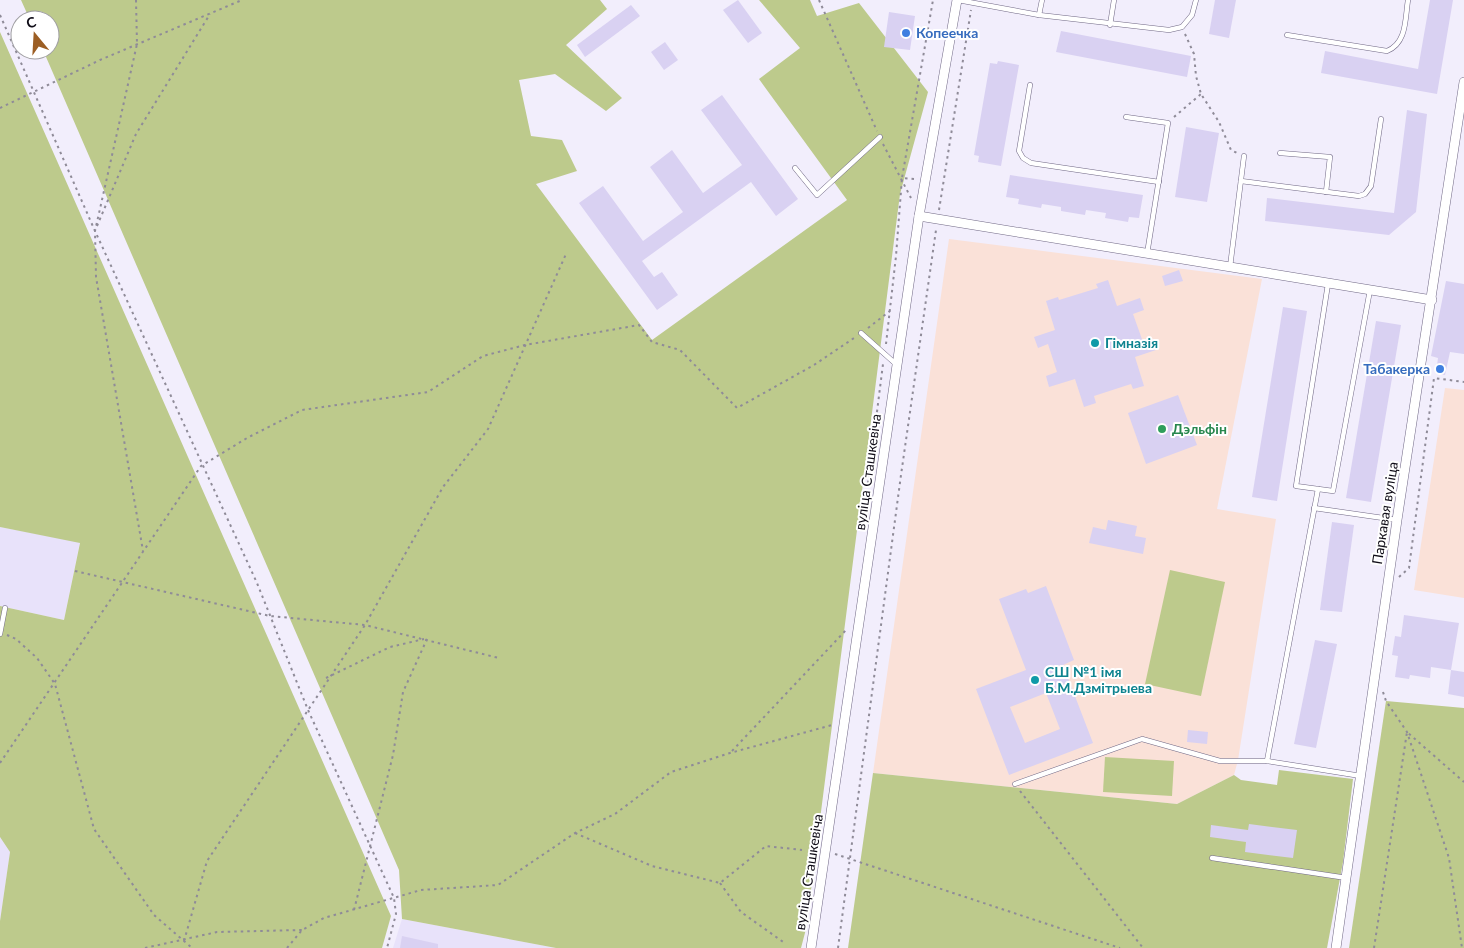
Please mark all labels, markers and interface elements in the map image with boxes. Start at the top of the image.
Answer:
north arrow [10,10,60,60]
text: С [24,12,39,32]
place label: Копеечка [916,24,978,41]
marker: Копеечка [900,27,912,39]
place label: Гімназія [1105,334,1158,351]
marker: Гімназія [1089,337,1101,349]
place label: Табакерка [1363,360,1430,377]
marker: Табакерка [1434,363,1446,375]
street label: вуліца Сташкевіча [851,413,884,531]
place label: Дэльфін [1172,420,1227,437]
marker: Дэльфін [1156,423,1168,435]
street label: Паркавая вуліца [1368,460,1401,566]
place label: СШ №1 імя Б.М.Дзмітрыева [1045,663,1152,696]
marker: СШ №1 імя Б.М.Дзмітрыева [1029,674,1041,686]
street label: вуліца Сташкевіча [791,813,826,931]

